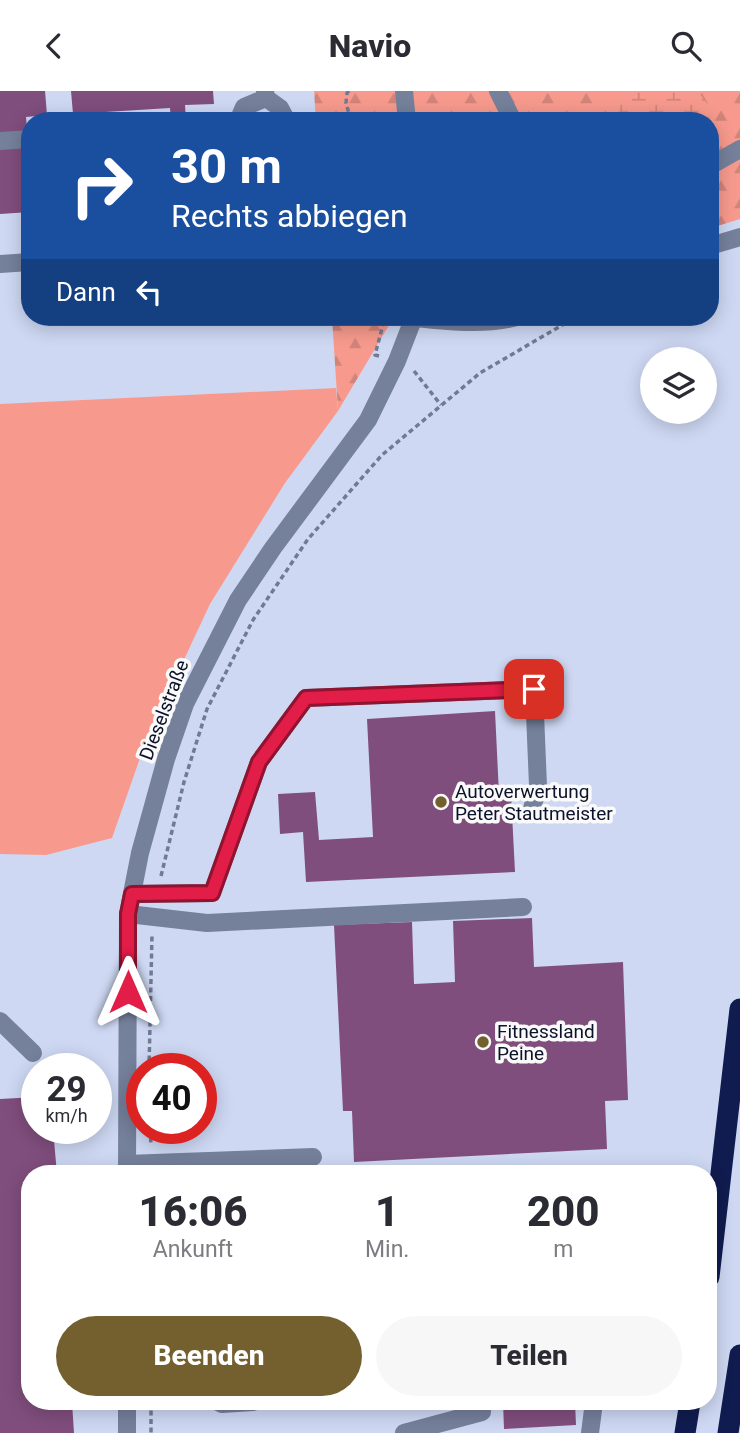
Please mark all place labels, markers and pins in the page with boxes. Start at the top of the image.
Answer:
pin [504,659,564,719]
place label: Autoverwertung Peter Stautmeister [455,780,613,825]
marker: Autoverwertung Peter Stautmeister [433,794,449,810]
place label: Fitnessland Peine [497,1020,595,1065]
marker: Fitnessland Peine [475,1034,491,1050]

